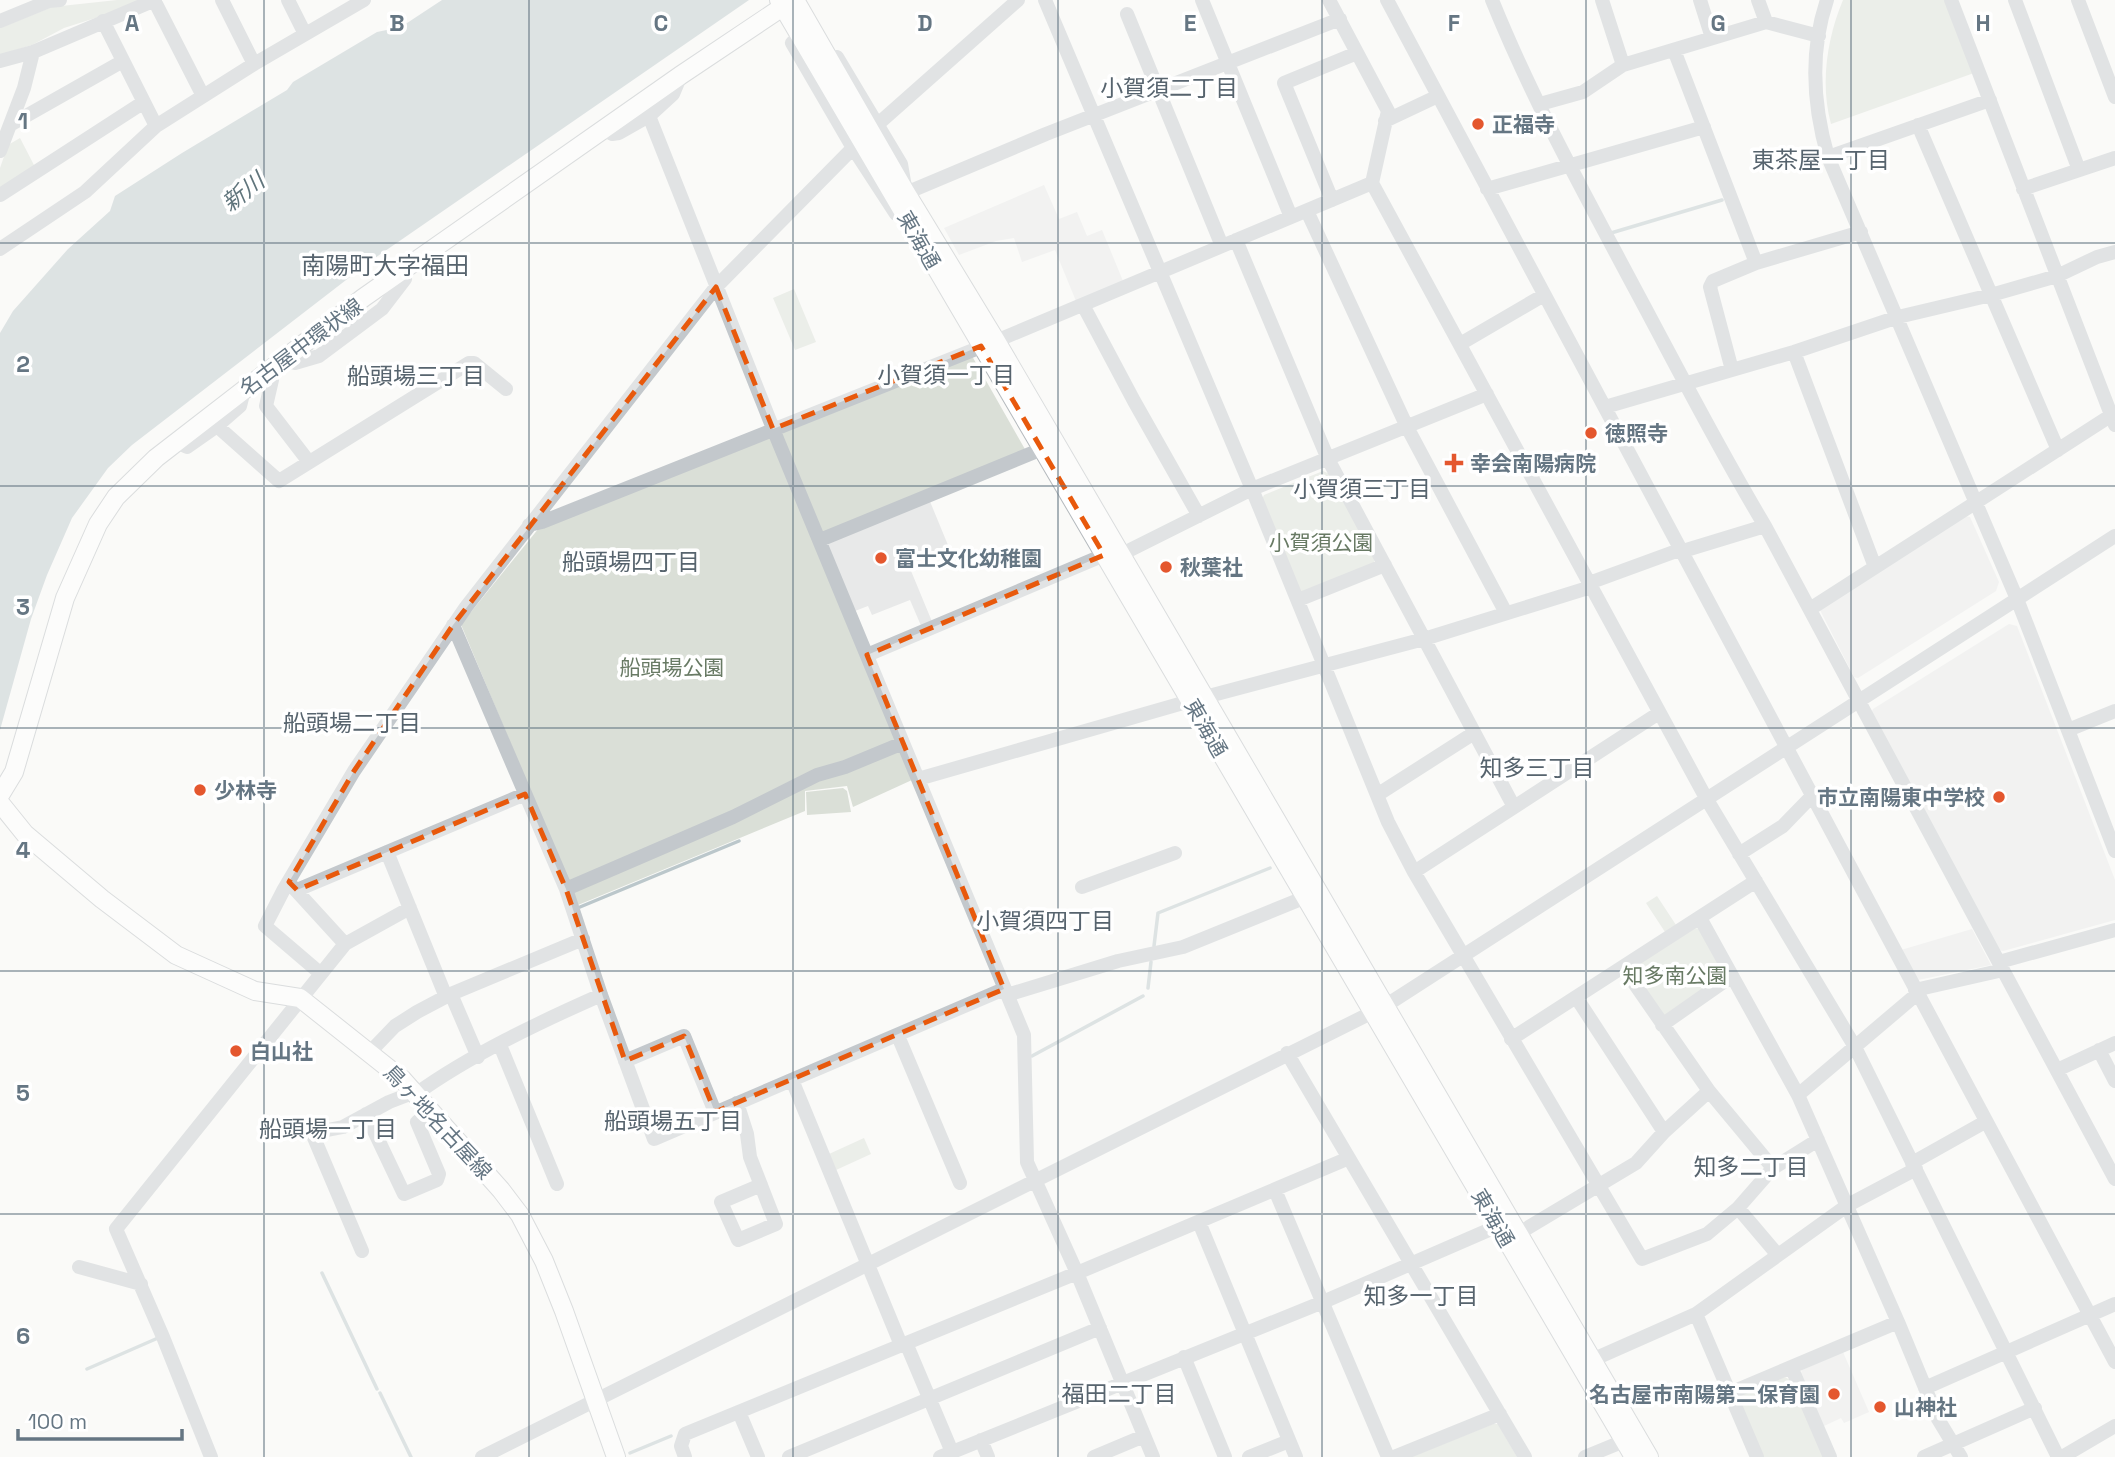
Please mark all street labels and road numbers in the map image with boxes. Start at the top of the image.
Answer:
street label: 東海通 [892,206,946,274]
street label: 名古屋中環状線 [234,292,368,402]
street label: 東海通 [1179,694,1233,762]
street label: 鳥ヶ地名古屋線 [378,1059,498,1185]
street label: 東海通 [1466,1184,1520,1252]

